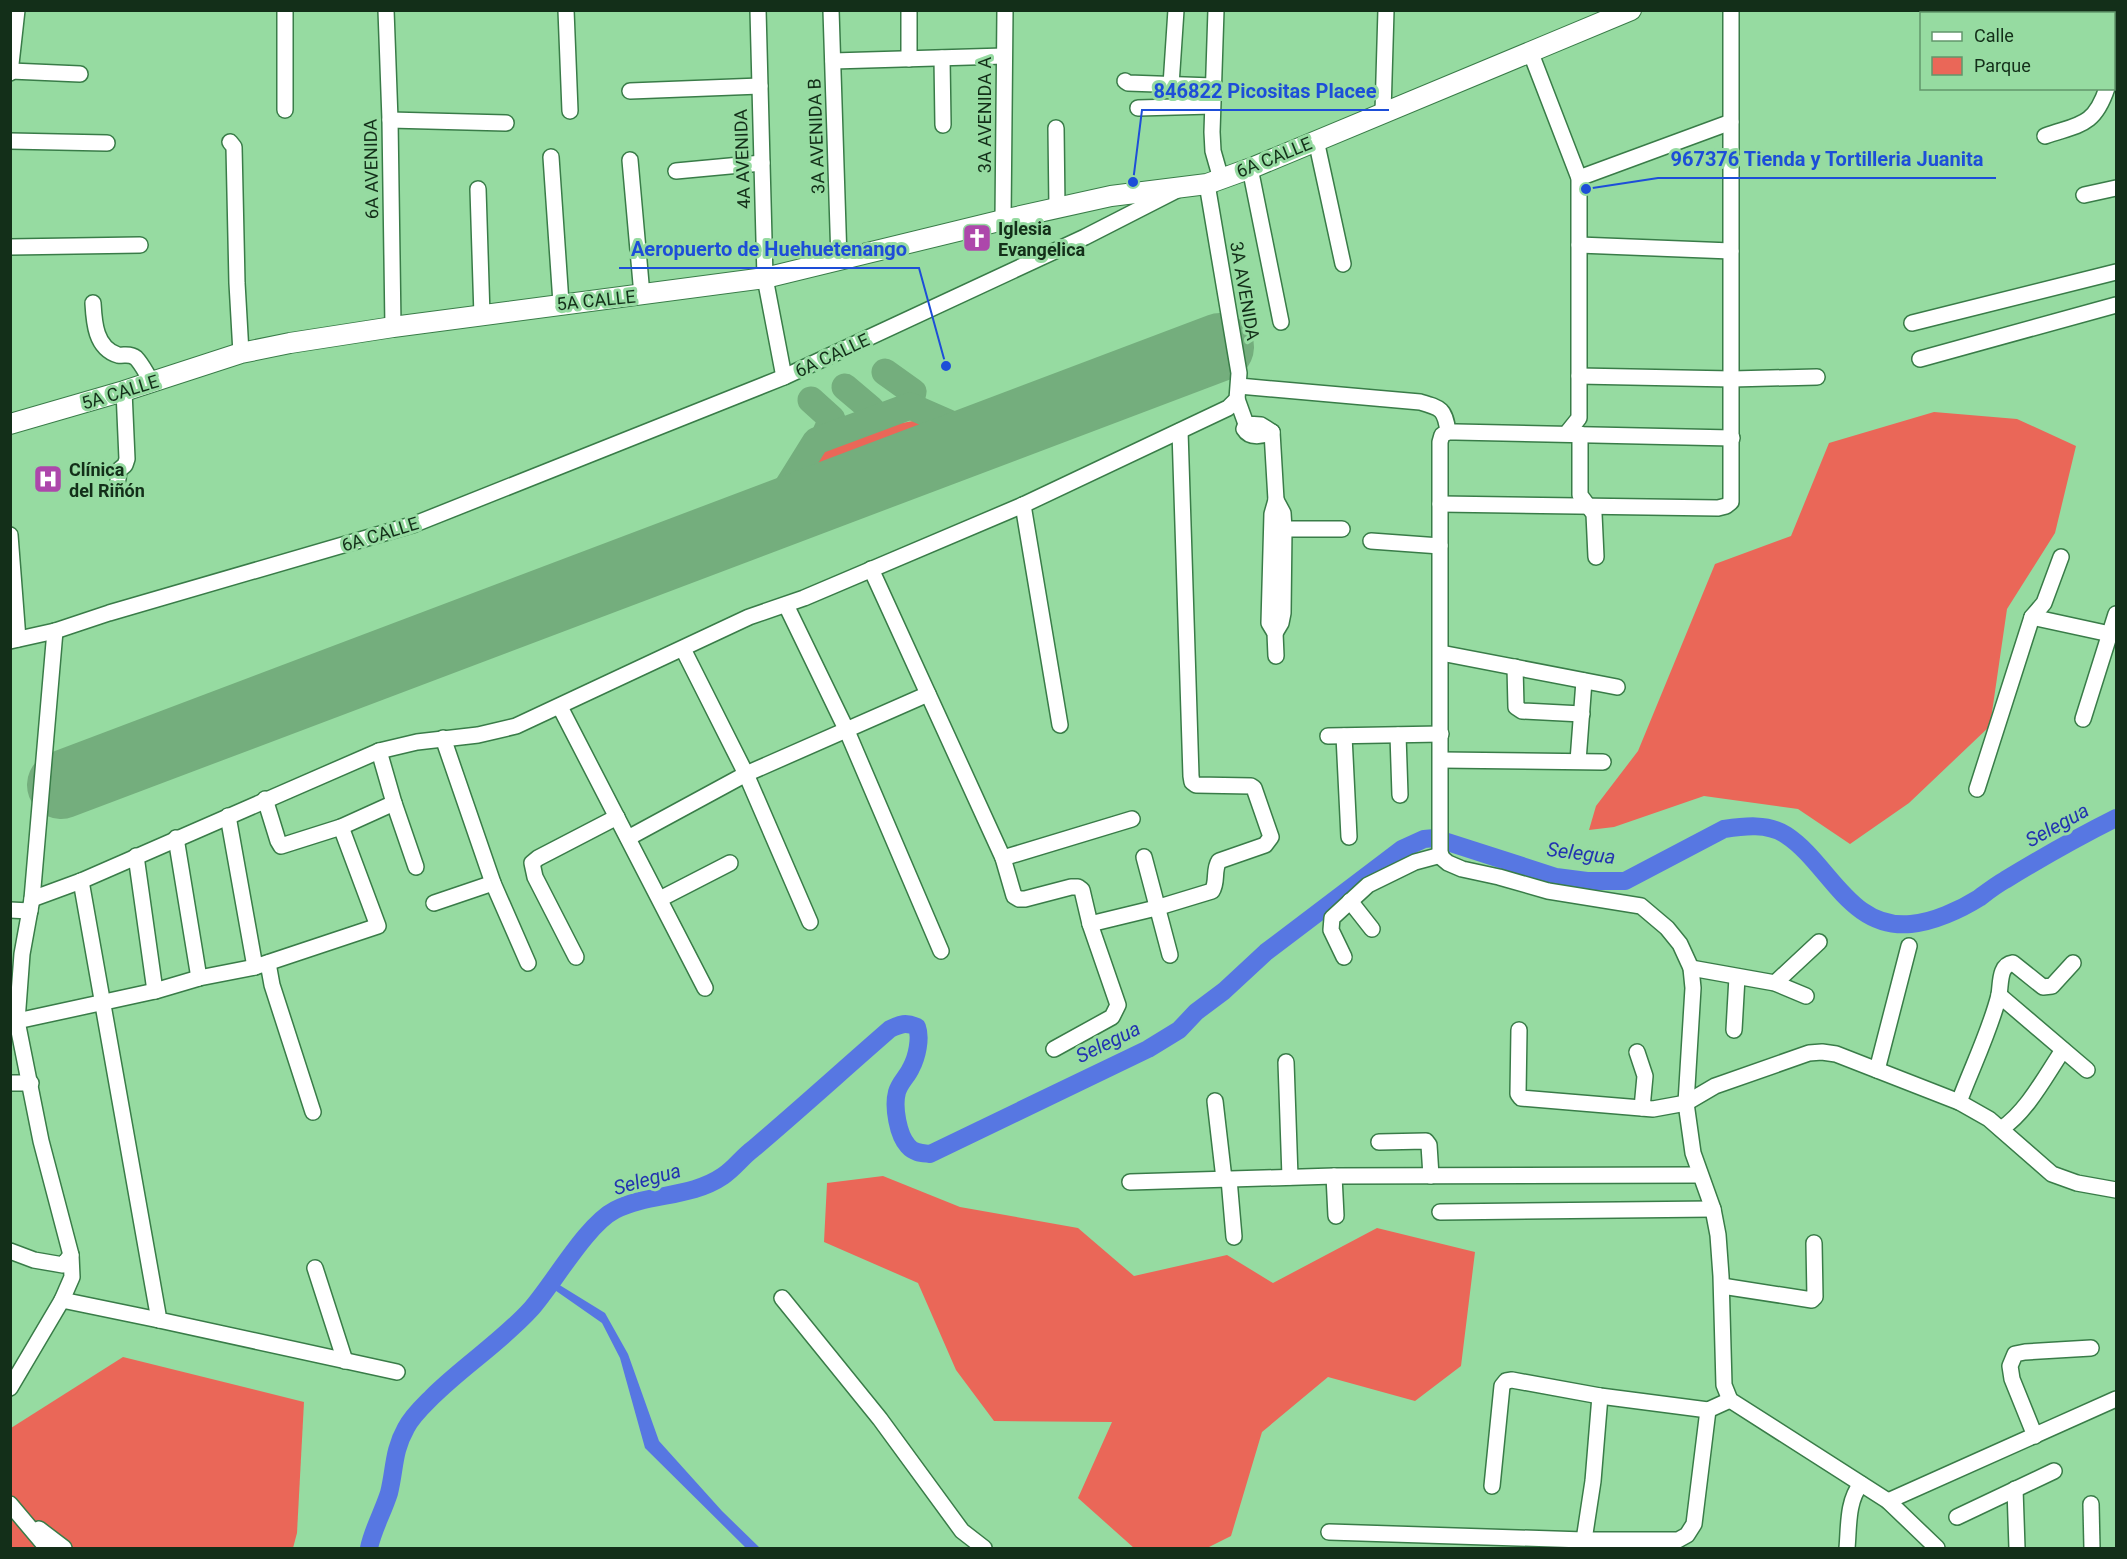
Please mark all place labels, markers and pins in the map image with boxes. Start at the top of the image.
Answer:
callout: 846822 Picositas Placee [1142,72,1389,110]
callout: 967376 Tienda y Tortilleria Juanita [1658,140,1996,178]
place label: Iglesia Evangelica [998,218,1086,260]
church icon: Iglesia Evangelica [961,222,993,254]
callout: Aeropuerto de Huehuetenango [619,230,919,268]
place label: Clínica del Riñón [69,459,145,501]
hospital icon: Clínica del Riñón [32,463,64,495]

